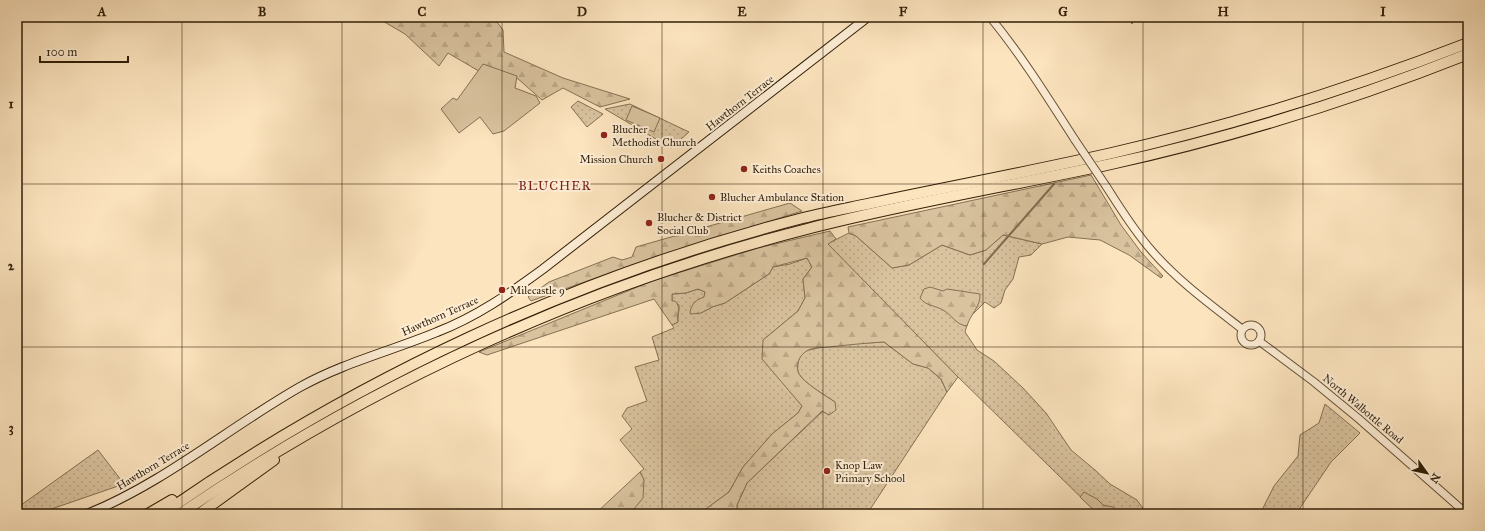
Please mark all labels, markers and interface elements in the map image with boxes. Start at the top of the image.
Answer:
text: A [97,4,107,20]
text: B [258,4,267,20]
text: C [418,4,427,20]
text: D [577,4,587,20]
text: E [737,4,747,20]
text: F [899,4,908,20]
text: G [1058,4,1068,20]
text: H [1217,4,1229,20]
text: I [1380,4,1386,20]
scale bar [40,38,128,64]
text: 100 m [46,45,77,59]
street label: Hawthorn Terrace [703,72,777,134]
text: 1 [8,96,14,112]
place label: Blucher Methodist Church [612,123,696,149]
marker: Blucher Methodist Church [599,130,609,140]
place label: Mission Church [579,153,653,166]
marker: Mission Church [656,154,666,164]
place label: Keiths Coaches [752,163,821,176]
marker: Keiths Coaches [739,164,749,174]
district label: BLUCHER [518,178,592,194]
place label: Blucher Ambulance Station [720,191,844,204]
marker: Blucher Ambulance Station [707,192,717,202]
place label: Blucher & District Social Club [657,211,742,237]
marker: Blucher & District Social Club [644,218,654,228]
text: 2 [8,258,15,274]
place label: Milecastle 9 [510,284,565,297]
marker: Milecastle 9 [497,285,507,295]
street label: Hawthorn Terrace [400,293,481,339]
street label: North Walbottle Road [1320,372,1406,447]
text: 3 [8,420,14,436]
street label: Hawthorn Terrace [114,439,192,493]
north arrow [1407,453,1447,493]
place label: Knop Law Primary School [835,459,905,485]
marker: Knop Law Primary School [822,466,832,476]
text: N [1427,471,1443,486]

